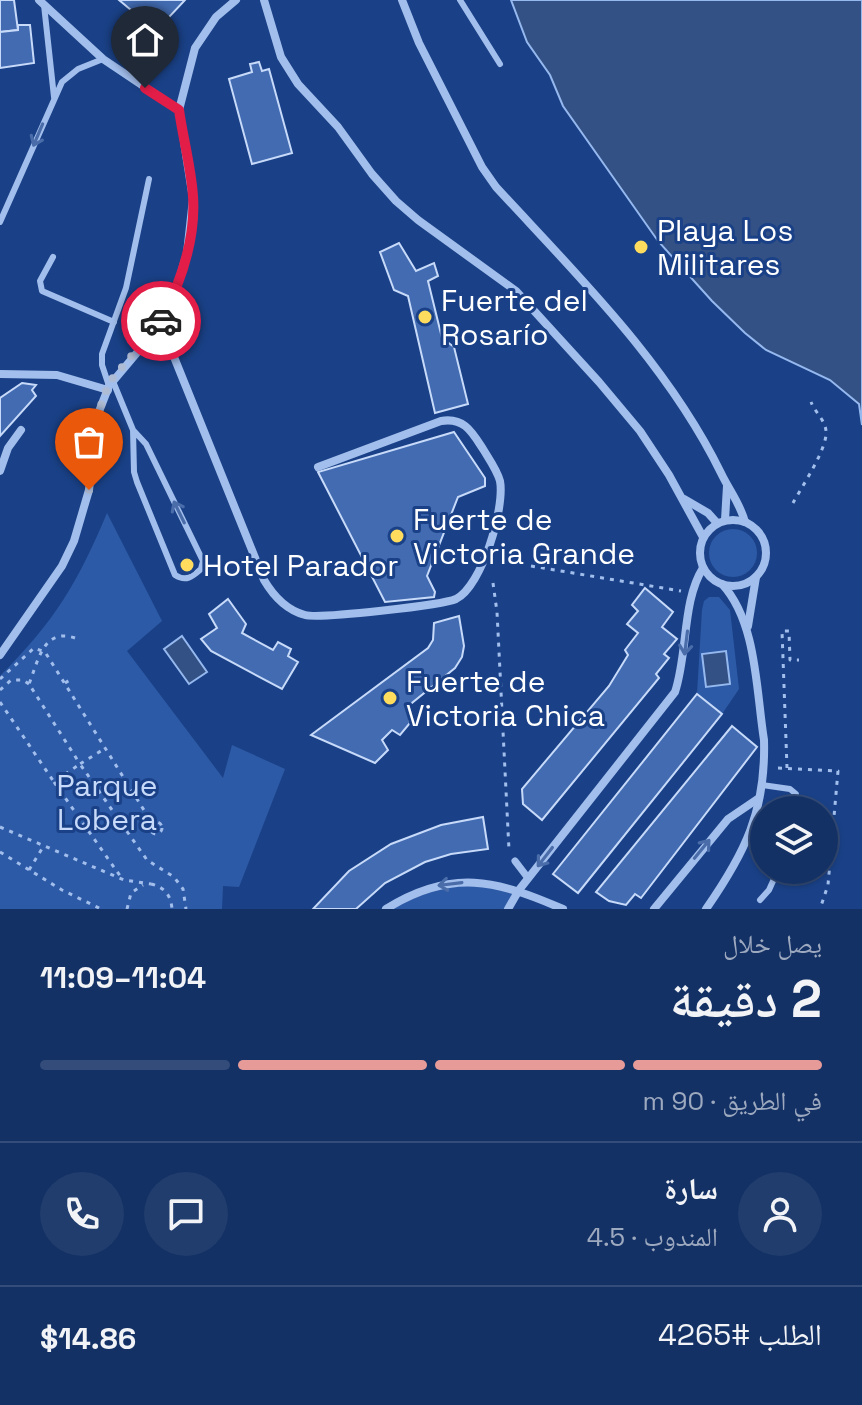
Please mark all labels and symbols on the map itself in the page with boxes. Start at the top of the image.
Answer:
pin [111,6,179,88]
one-way arrow [29,122,44,147]
place label: Playa Los Militares [657,211,793,284]
marker: Playa Los Militares [632,238,650,256]
courier [121,281,201,361]
place label: Fuerte del Rosarío [441,281,588,354]
marker: Fuerte del Rosarío [416,308,434,326]
pin [55,408,123,490]
place label: Fuerte de Victoria Grande [413,500,635,573]
one-way arrow [171,501,187,525]
marker: Fuerte de Victoria Grande [388,527,406,545]
place label: Hotel Parador [203,546,398,585]
marker: Hotel Parador [178,556,196,574]
one-way arrow [678,630,693,655]
place label: Fuerte de Victoria Chica [406,662,605,735]
marker: Fuerte de Victoria Chica [381,689,399,707]
park label: Parque Lobera [56,766,158,839]
one-way arrow [694,839,711,860]
one-way arrow [537,846,554,867]
one-way arrow [438,877,463,892]

